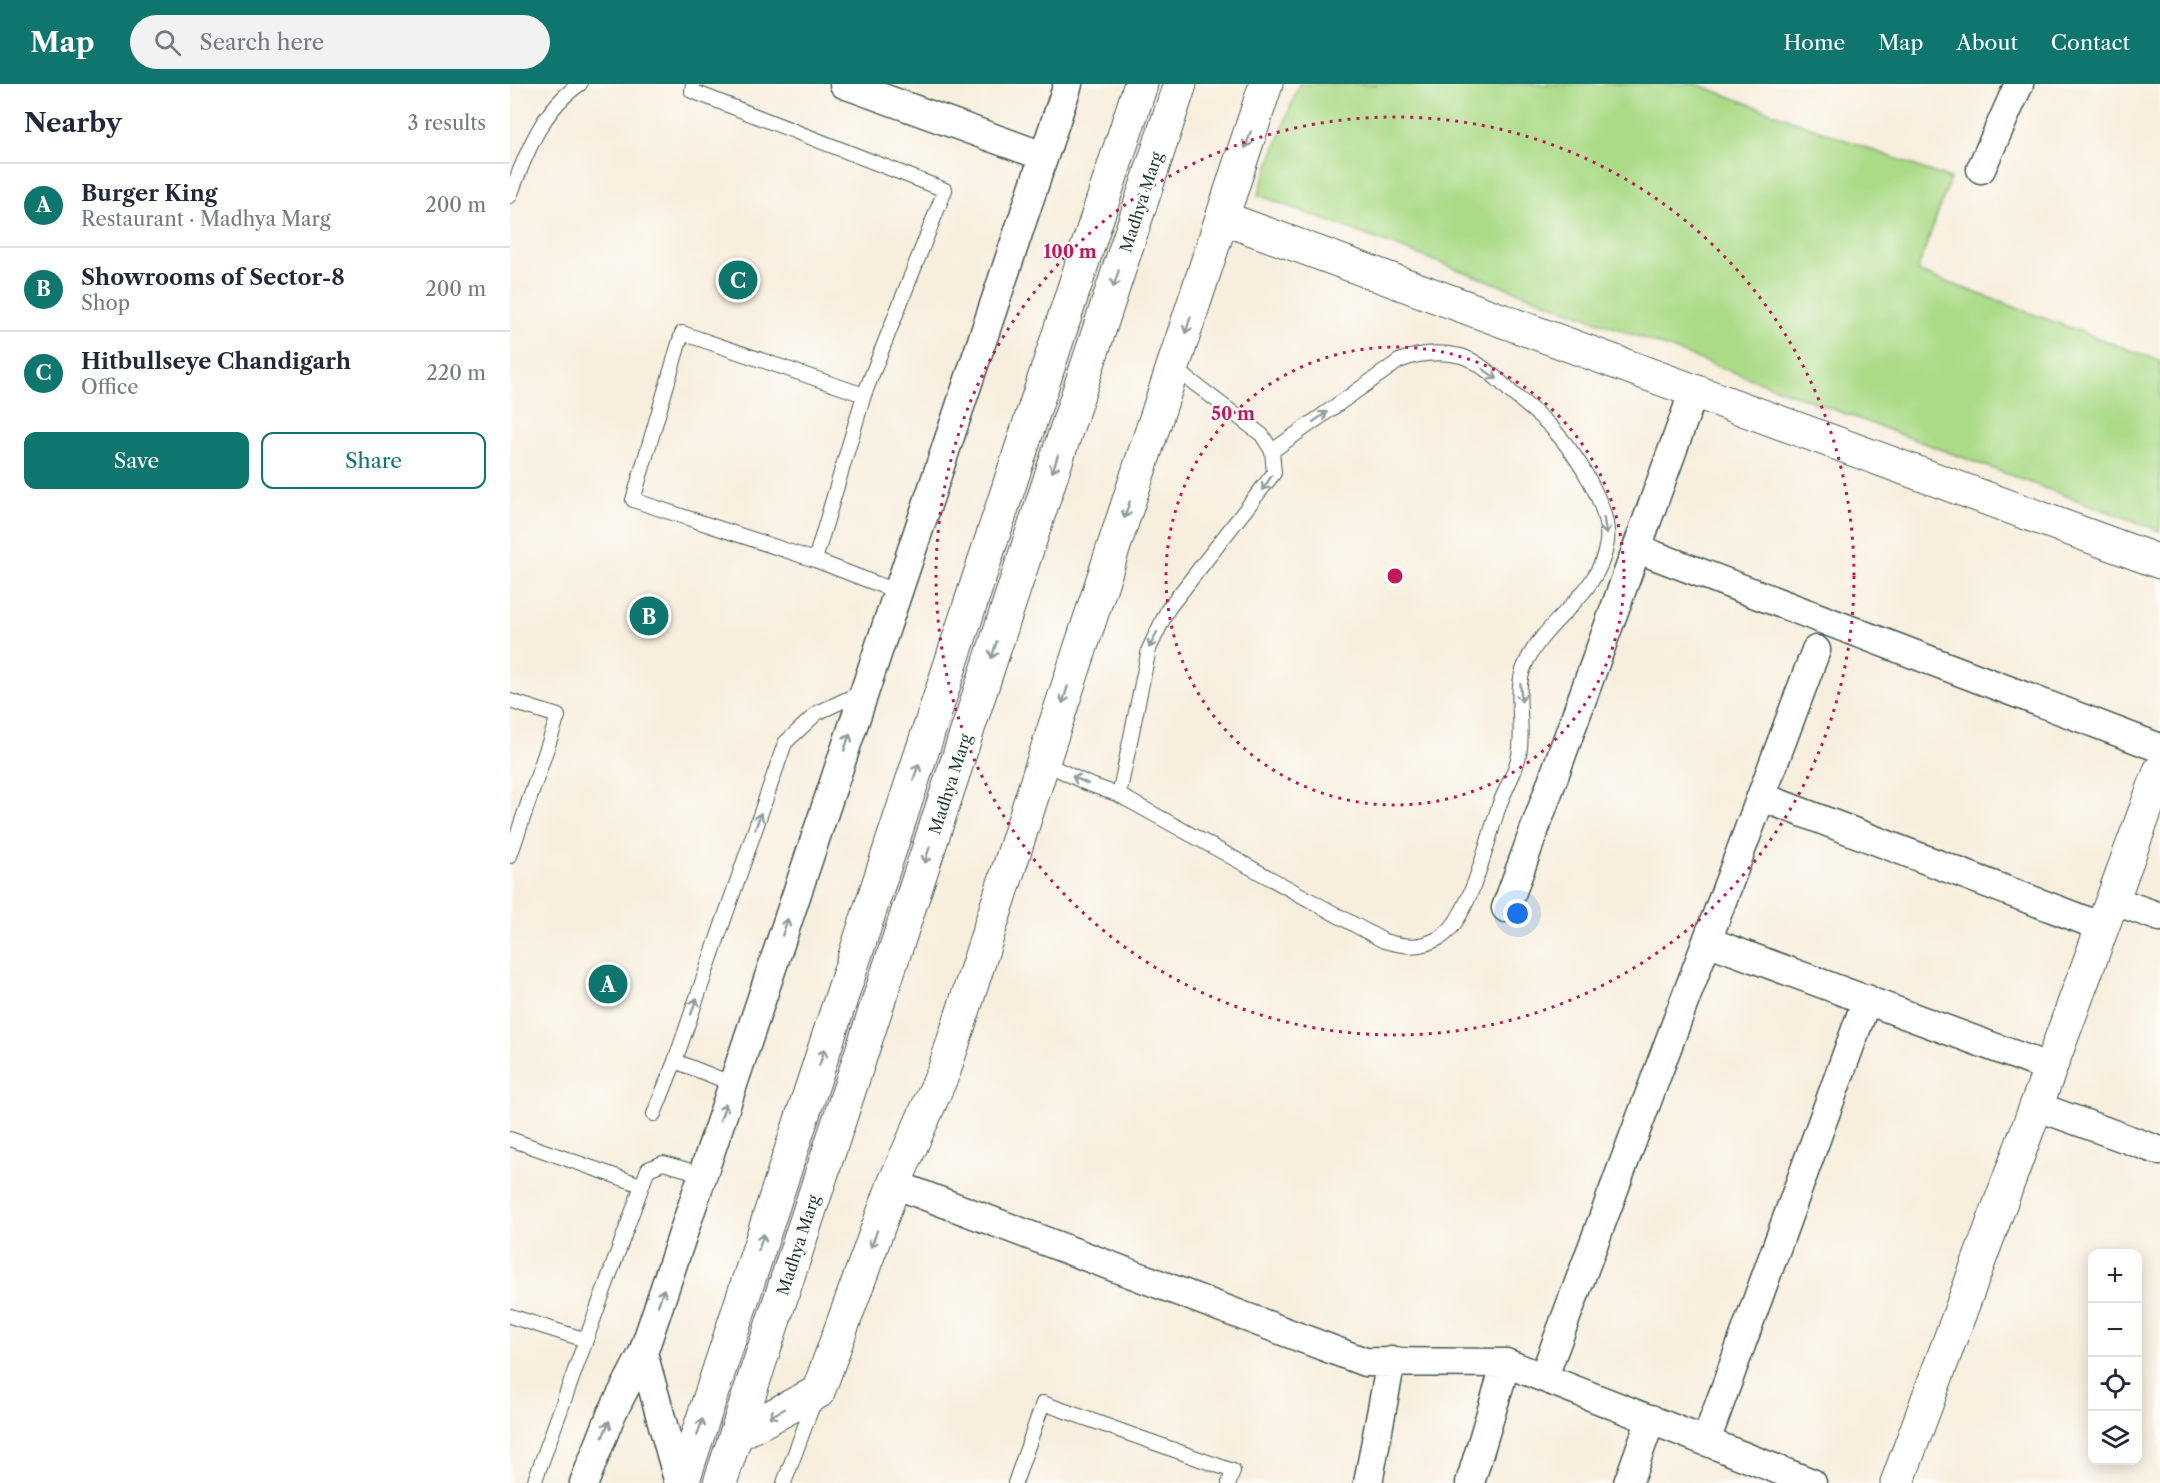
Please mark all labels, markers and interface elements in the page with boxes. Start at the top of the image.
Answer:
search box [130,15,550,69]
text: Map [30,25,94,59]
icon: search [151,26,184,59]
text: Search here [199,29,324,56]
text: Home [1784,30,1845,55]
text: Map [1878,30,1923,55]
text: About [1956,30,2018,55]
text: Contact [2051,30,2130,55]
text: Nearby [24,107,122,139]
text: 3 results [408,111,486,135]
one-way arrow [1242,130,1253,149]
street label: Madhya Marg [1115,149,1167,255]
text: Burger King [81,180,218,207]
text: A [36,193,51,217]
text: 200 m [425,193,486,217]
text: Restaurant · Madhya Marg [81,207,331,231]
text: 100 m [1043,241,1097,263]
pin: C [718,258,758,302]
text: Showrooms of Sector-8 [81,264,345,291]
one-way arrow [1110,269,1121,288]
text: B [36,277,51,301]
text: 200 m [425,277,486,301]
text: Shop [81,291,130,315]
one-way arrow [1182,315,1193,334]
text: Hitbullseye Chandigarh [81,348,351,375]
text: C [35,361,52,385]
text: 220 m [426,361,486,385]
one-way arrow [1481,368,1498,380]
text: Office [81,375,139,399]
text: 50 m [1211,403,1255,425]
one-way arrow [1311,411,1327,423]
button: Save [24,432,249,489]
button: Share [261,432,486,489]
one-way arrow [1049,454,1060,473]
one-way arrow [1261,474,1273,490]
one-way arrow [1120,500,1131,519]
one-way arrow [1600,515,1611,535]
centre of rings [1385,566,1405,586]
pin: B [630,594,668,638]
one-way arrow [1147,631,1159,649]
one-way arrow [988,640,999,659]
one-way arrow [1516,683,1527,703]
one-way arrow [1059,685,1070,704]
street label: Madhya Marg [924,731,976,837]
one-way arrow [842,733,853,752]
one-way arrow [911,763,922,782]
one-way arrow [1071,774,1089,786]
one-way arrow [754,812,765,831]
one-way arrow [920,845,931,864]
your location [1503,899,1532,928]
one-way arrow [780,918,791,937]
pin: A [588,962,628,1006]
one-way arrow [690,997,701,1015]
one-way arrow [817,1048,828,1067]
one-way arrow [718,1103,729,1122]
street label: Madhya Marg [772,1192,824,1298]
one-way arrow [867,1229,878,1248]
one-way arrow [757,1233,768,1252]
map controls [2088,1249,2142,1465]
button: + [2088,1249,2142,1303]
one-way arrow [656,1288,667,1307]
button: − [2088,1303,2142,1357]
button: locate [2088,1357,2142,1411]
one-way arrow [769,1407,786,1419]
button: layers [2088,1411,2142,1465]
one-way arrow [696,1418,707,1437]
one-way arrow [601,1420,612,1438]

